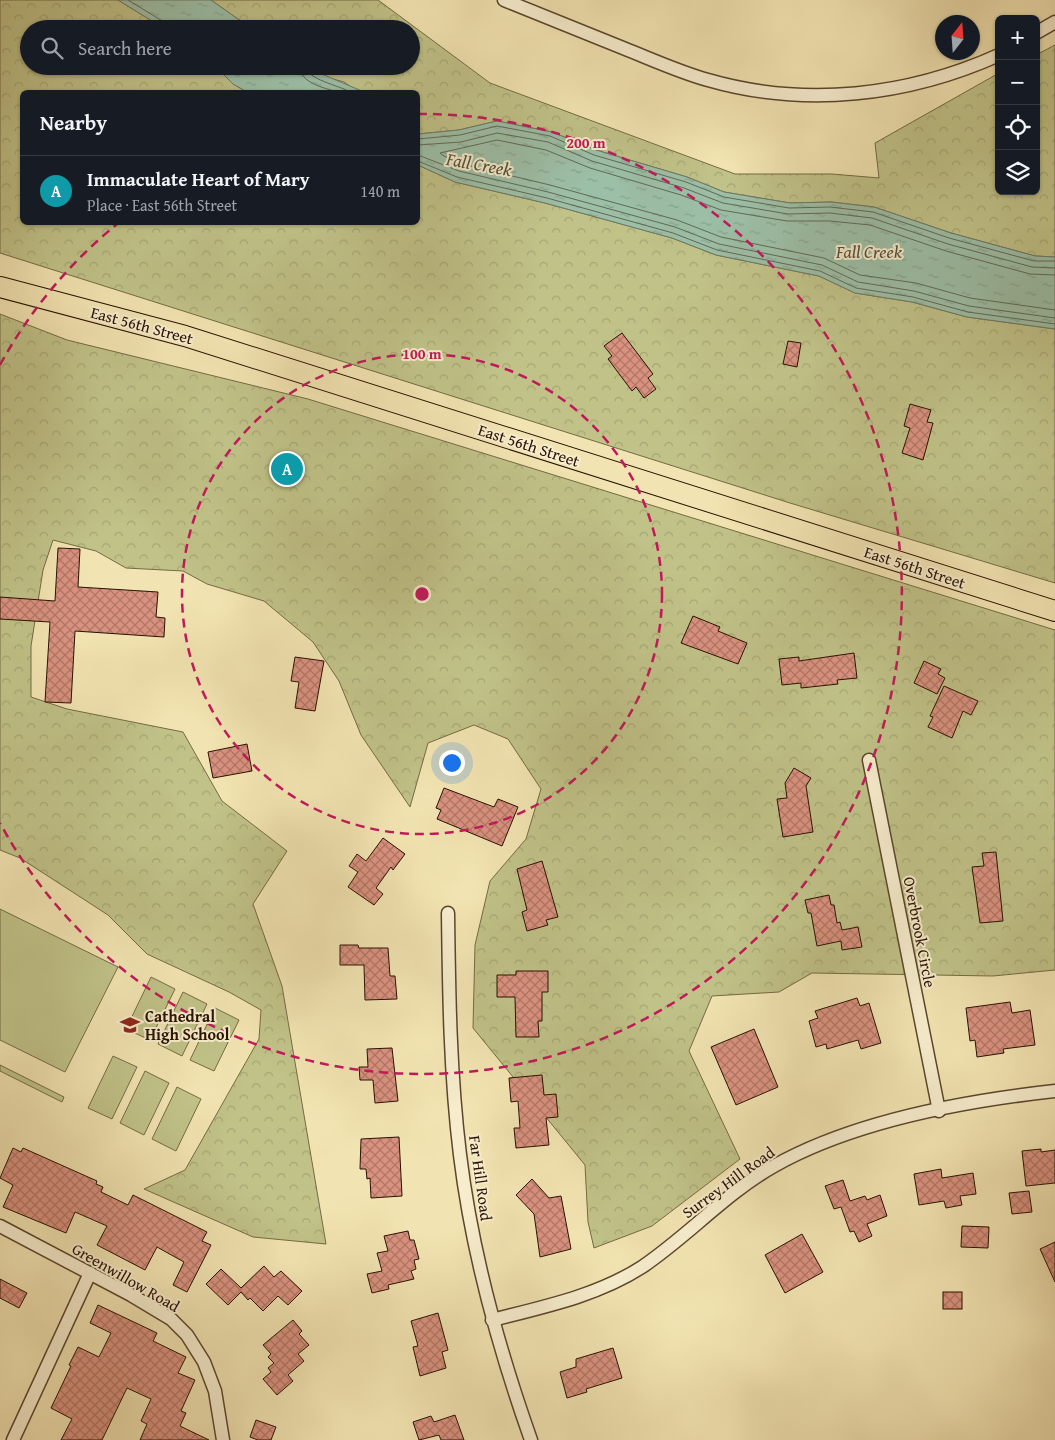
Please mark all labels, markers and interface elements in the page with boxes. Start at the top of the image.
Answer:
north arrow [935,15,980,60]
map controls [995,15,1040,195]
button: + [995,15,1040,60]
search box [20,20,420,75]
icon: search [38,34,66,62]
text: Search here [78,34,172,62]
button: − [995,60,1040,105]
button: locate [995,105,1040,150]
text: Nearby [40,107,107,138]
text: 200 m [566,132,606,153]
water label: Fall Creek [443,145,515,183]
button: layers [995,150,1040,195]
text: Immaculate Heart of Mary [87,165,310,193]
text: A [51,179,61,203]
text: 140 m [360,179,400,203]
text: Place · East 56th Street [87,193,237,217]
water label: Fall Creek [835,238,903,265]
street label: East 56th Street [88,300,196,350]
text: 100 m [402,343,442,364]
street label: East 56th Street [475,417,583,473]
pin: A [271,450,303,488]
street label: East 56th Street [861,539,969,595]
centre of rings [413,585,431,603]
your location [439,750,465,776]
street label: Overbrook Circle [897,875,943,989]
place label: Cathedral High School [145,1004,229,1046]
school or university icon: Cathedral High School [119,1014,141,1036]
street label: Far Hill Road [463,1134,499,1223]
street label: Surrey Hill Road [677,1140,780,1224]
street label: Greenwillow Road [68,1236,185,1318]

